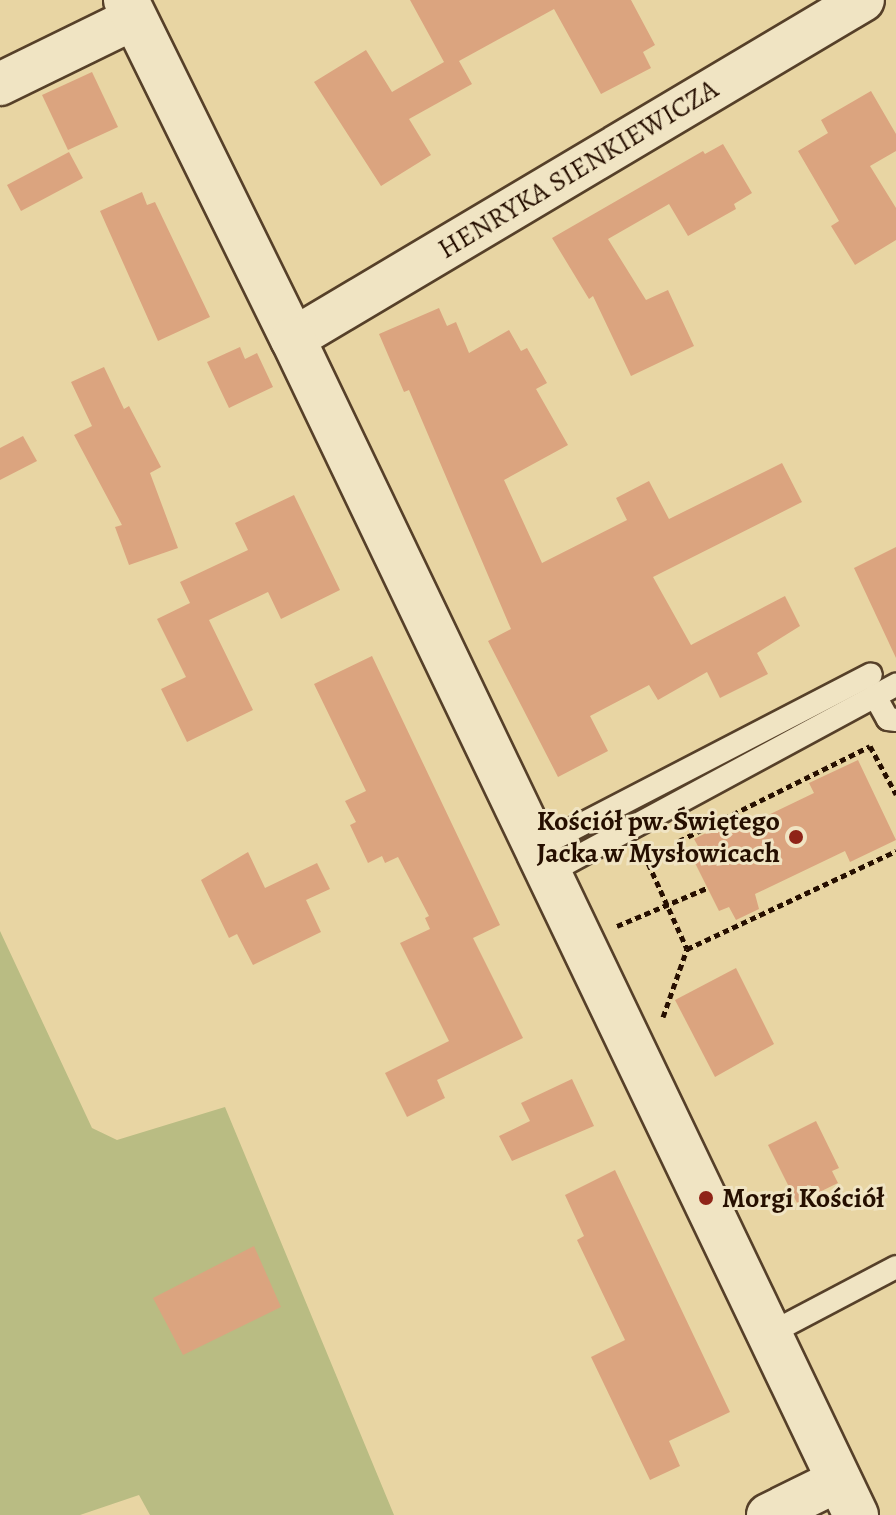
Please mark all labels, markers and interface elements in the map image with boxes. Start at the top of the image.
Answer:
street label: HENRYKA SIENKIEWICZA [432,72,724,266]
place label: Kościół pw. Świętego Jacka w Mysłowicach [536,804,780,870]
marker: Kościół pw. Świętego Jacka w Mysłowicach [787,828,805,846]
place label: Morgi Kościół [722,1181,885,1215]
marker: Morgi Kościół [697,1189,715,1207]

